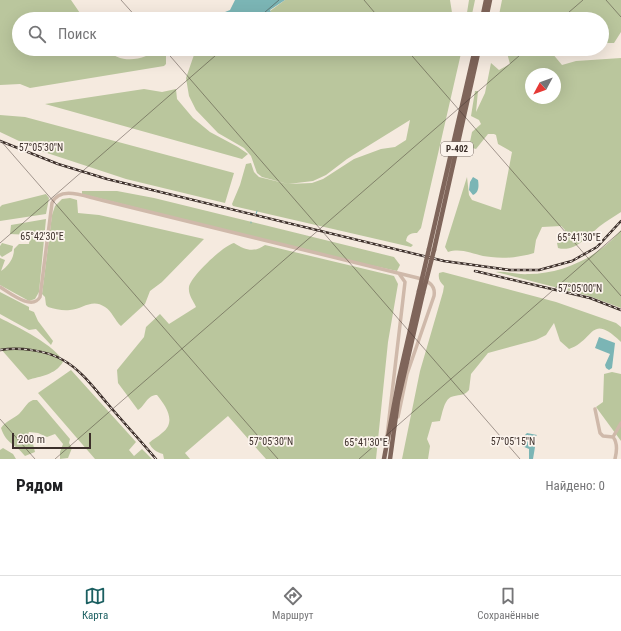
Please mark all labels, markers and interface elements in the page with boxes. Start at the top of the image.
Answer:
search box [12,12,609,56]
icon: search [26,23,48,45]
text: Поиск [58,25,97,43]
north arrow [525,68,561,104]
text: 57°05'30"N [19,142,63,153]
road number: Р-402 [441,142,473,156]
text: 65°42'30"E [20,231,64,242]
text: 65°41'30"E [557,232,601,243]
text: 57°05'00"N [558,283,602,294]
scale bar [12,431,91,450]
text: 200 m [18,433,45,446]
text: 57°05'30"N [249,436,293,447]
text: 57°05'15"N [491,436,535,447]
text: 65°41'30"E [344,437,388,448]
text: Рядом [16,475,63,495]
text: Найдено: 0 [545,478,605,493]
tab: Карта [82,585,108,622]
tab: Маршрут [272,585,313,622]
tab: Сохранённые [477,585,539,622]

